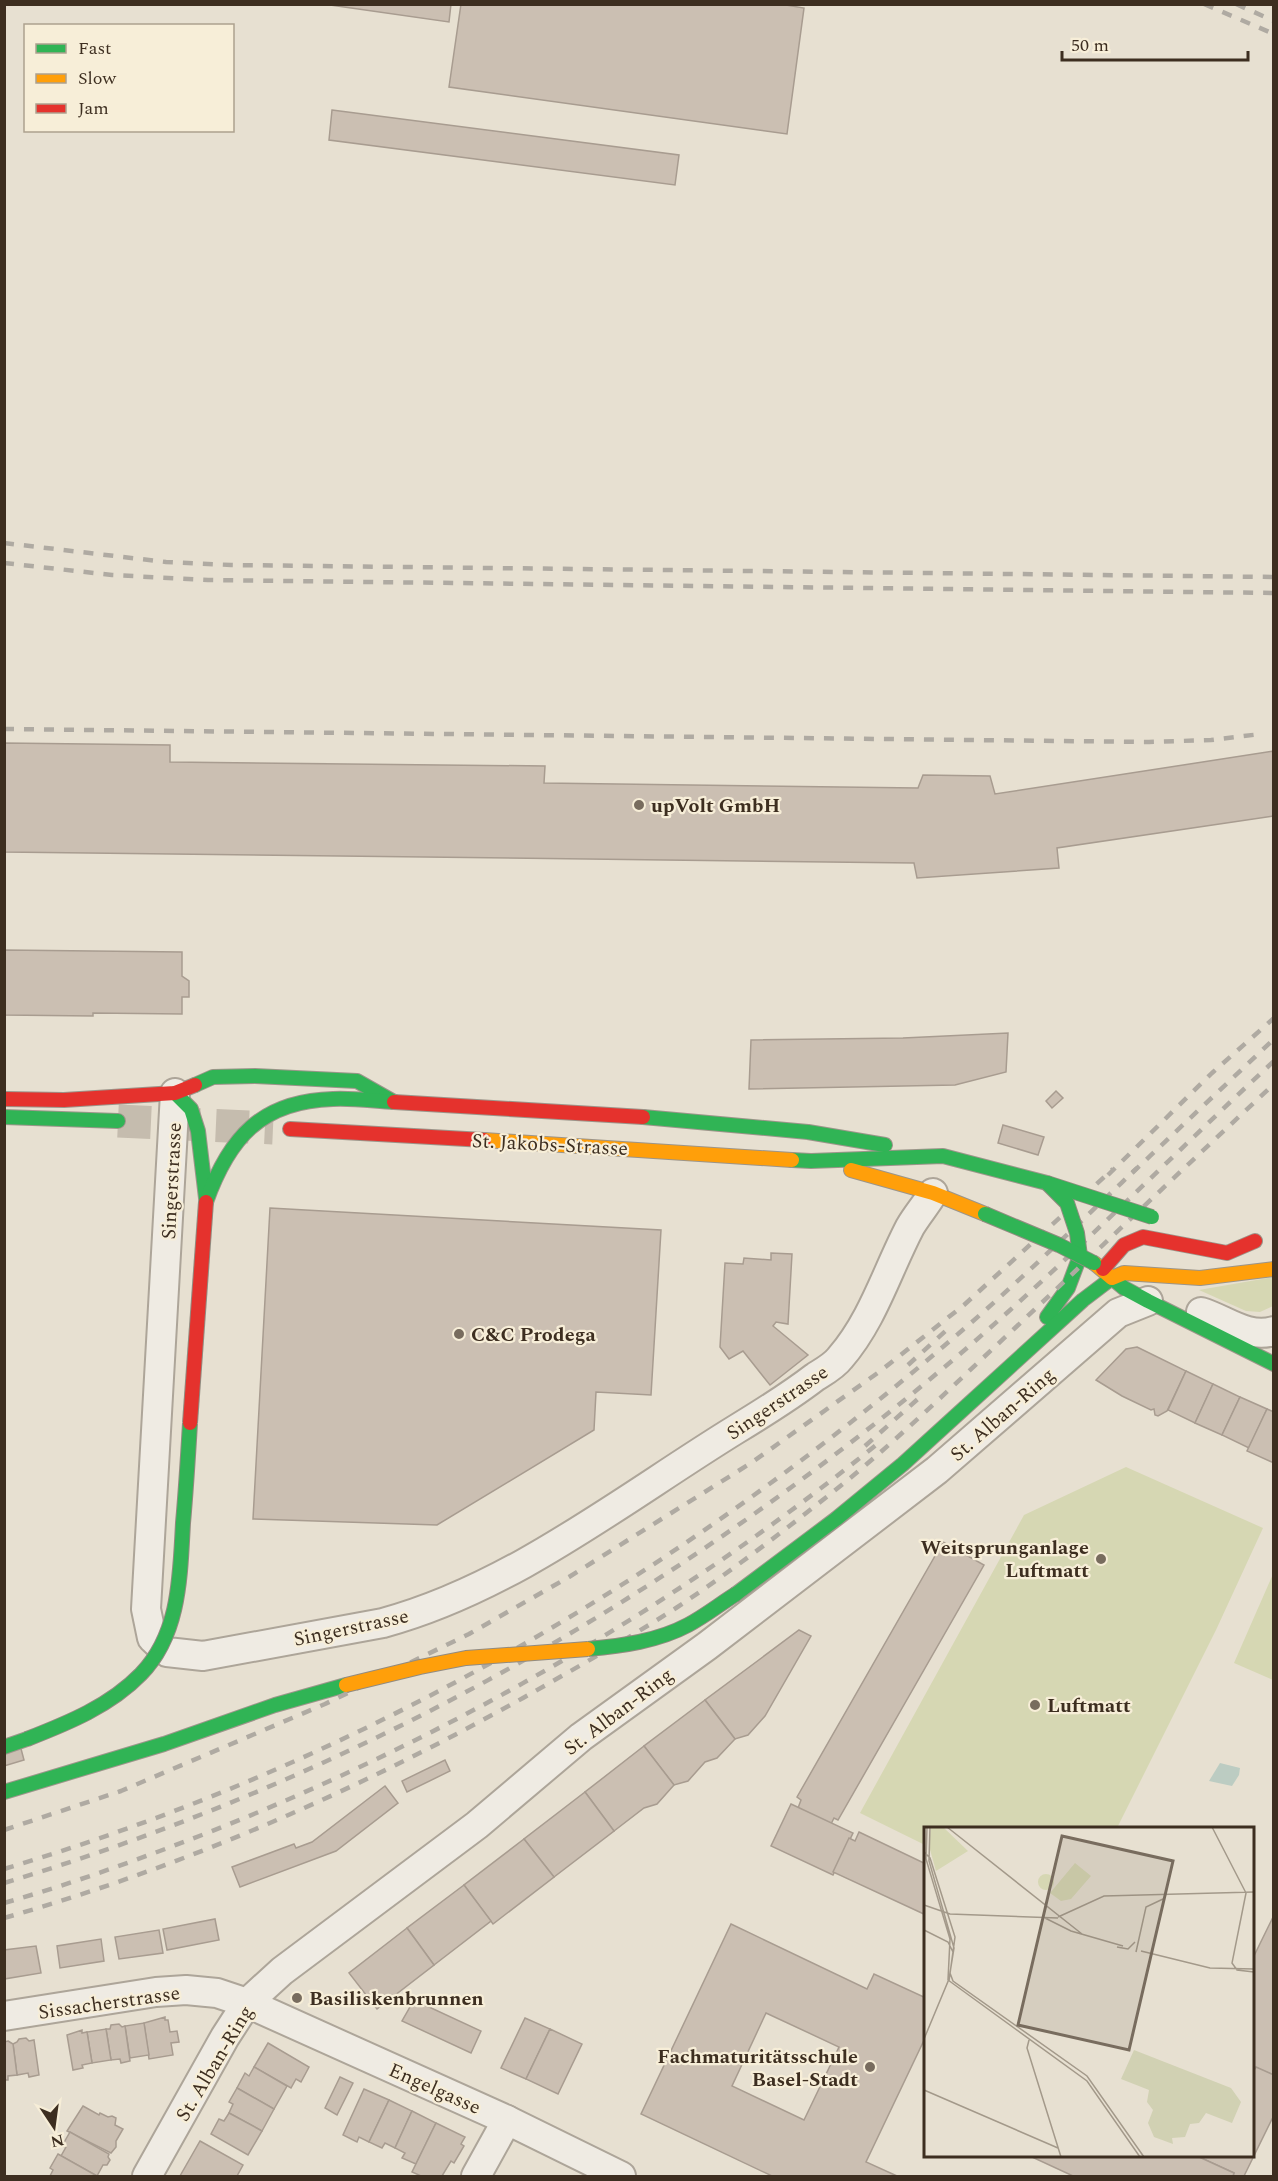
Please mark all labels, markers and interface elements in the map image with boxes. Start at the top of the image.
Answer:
legend [24,24,234,132]
scale bar [1062,24,1248,62]
text: 50 m [1071,32,1109,59]
text: Fast [78,35,111,62]
text: Slow [78,65,117,92]
text: Jam [78,95,109,122]
place label: upVolt GmbH [651,791,780,821]
marker: upVolt GmbH [632,798,646,812]
street label: Singerstrasse [154,1122,190,1240]
street label: St. Jakobs-Strasse [471,1126,629,1164]
place label: C&C Prodega [471,1320,596,1350]
marker: C&C Prodega [452,1327,466,1341]
street label: Singerstrasse [721,1358,835,1448]
street label: St. Alban-Ring [943,1361,1062,1469]
place label: Weitsprunganlage Luftmatt [921,1533,1089,1586]
marker: Weitsprunganlage Luftmatt [1094,1552,1108,1566]
street label: Singerstrasse [291,1601,412,1655]
street label: St. Alban-Ring [557,1660,680,1763]
place label: Luftmatt [1047,1691,1131,1721]
marker: Luftmatt [1028,1698,1042,1712]
inset map [924,1827,1254,2157]
street label: Sissacherstrasse [36,1978,182,2028]
place label: Basiliskenbrunnen [309,1984,484,2014]
marker: Basiliskenbrunnen [290,1991,304,2005]
street label: St. Alban-Ring [168,2000,261,2127]
place label: Fachmaturitätsschule Basel-Stadt [657,2042,858,2095]
street label: Engelgasse [384,2055,486,2123]
marker: Fachmaturitätsschule Basel-Stadt [863,2060,877,2074]
north arrow [24,2097,84,2157]
text: N [48,2127,66,2154]

